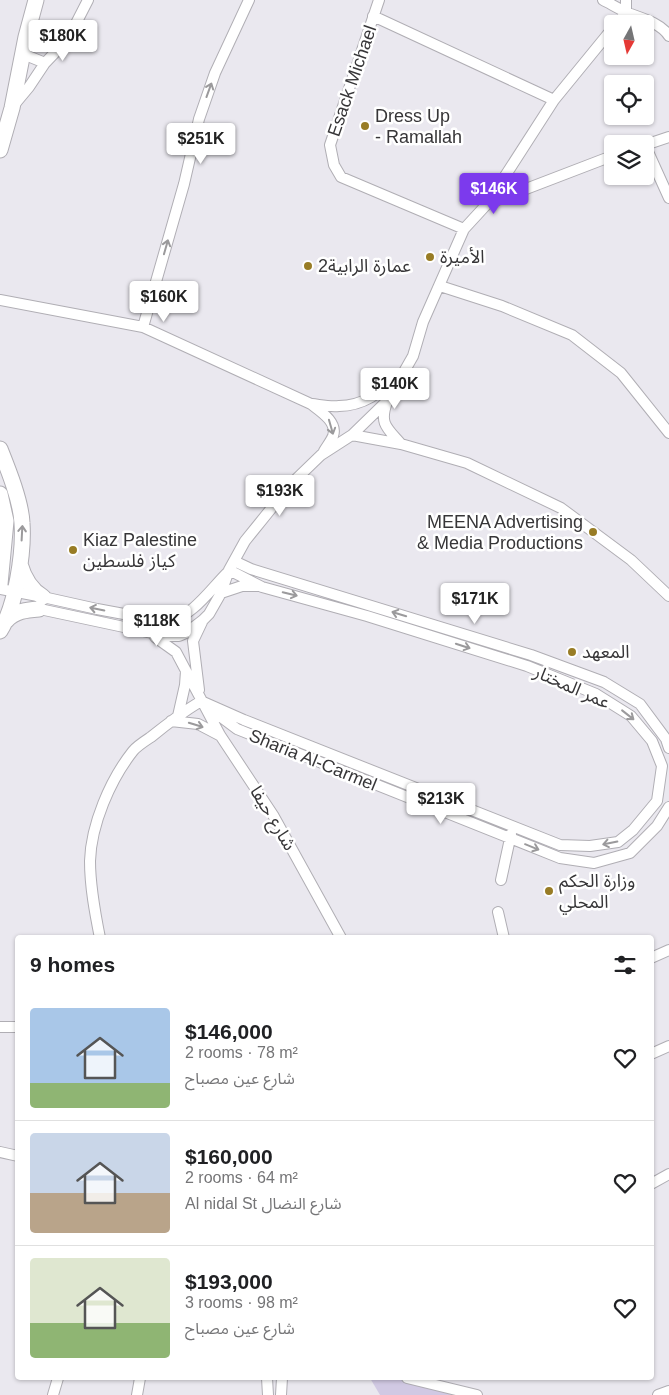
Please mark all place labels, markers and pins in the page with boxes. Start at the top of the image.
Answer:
pin: $180K [28,20,98,62]
place label: Dress Up - Ramallah [375,106,462,147]
marker: Dress Up - Ramallah [359,120,371,132]
pin: $251K [166,122,236,165]
pin: $146K [459,172,529,215]
place label: الأميرة [440,247,485,268]
marker: الأميرة [424,251,436,263]
place label: عمارة الرابية2 [318,256,411,277]
marker: عمارة الرابية2 [302,260,314,272]
pin: $160K [129,280,199,323]
pin: $140K [360,368,430,410]
pin: $193K [245,474,315,517]
place label: MEENA Advertising & Media Productions [417,512,583,553]
marker: MEENA Advertising & Media Productions [587,526,599,538]
place label: Kiaz Palestine كياز فلسطين [83,530,197,572]
marker: Kiaz Palestine كياز فلسطين [67,544,79,556]
pin: $171K [440,582,510,625]
pin: $118K [122,604,192,647]
place label: المعهد [582,642,629,662]
marker: المعهد [566,646,578,658]
pin: $213K [406,782,476,825]
place label: وزارة الحكم المحلي [559,871,635,915]
marker: وزارة الحكم المحلي [543,885,555,897]

